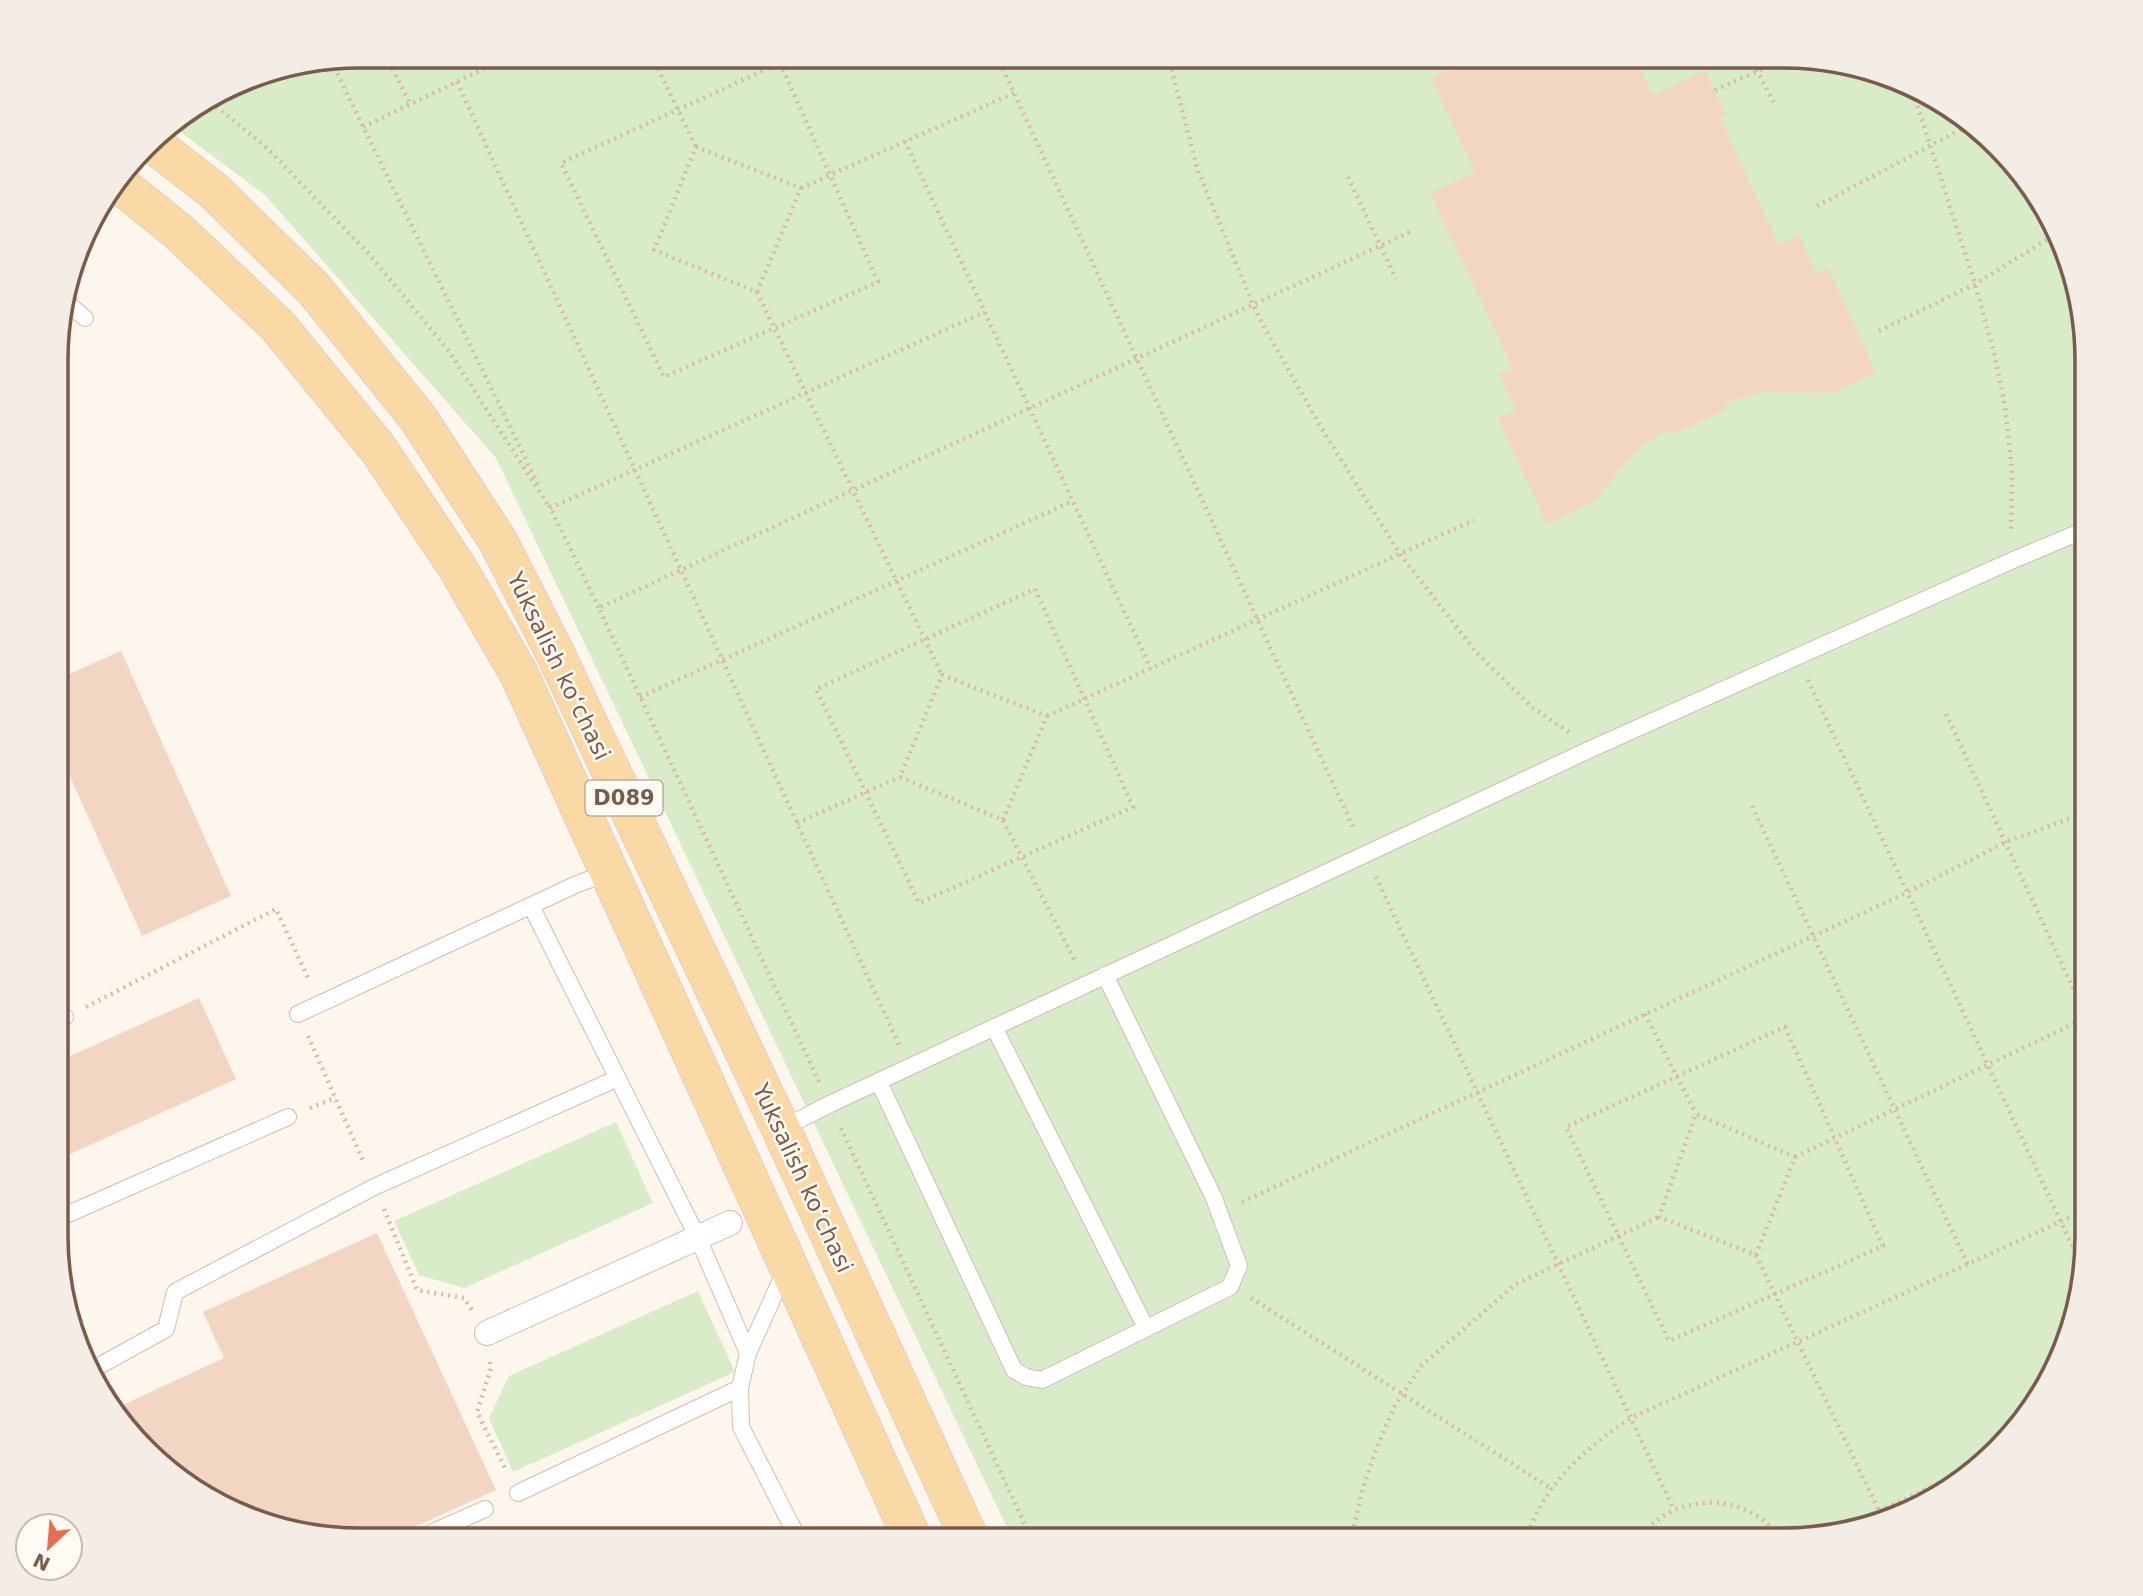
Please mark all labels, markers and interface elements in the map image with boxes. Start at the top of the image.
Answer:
street label: Yuksalish koʻchasi [502,567,616,764]
road number: D089 [586,780,662,816]
street label: Yuksalish koʻchasi [747,1078,858,1277]
north arrow [14,1512,84,1582]
text: N [30,1549,54,1576]

